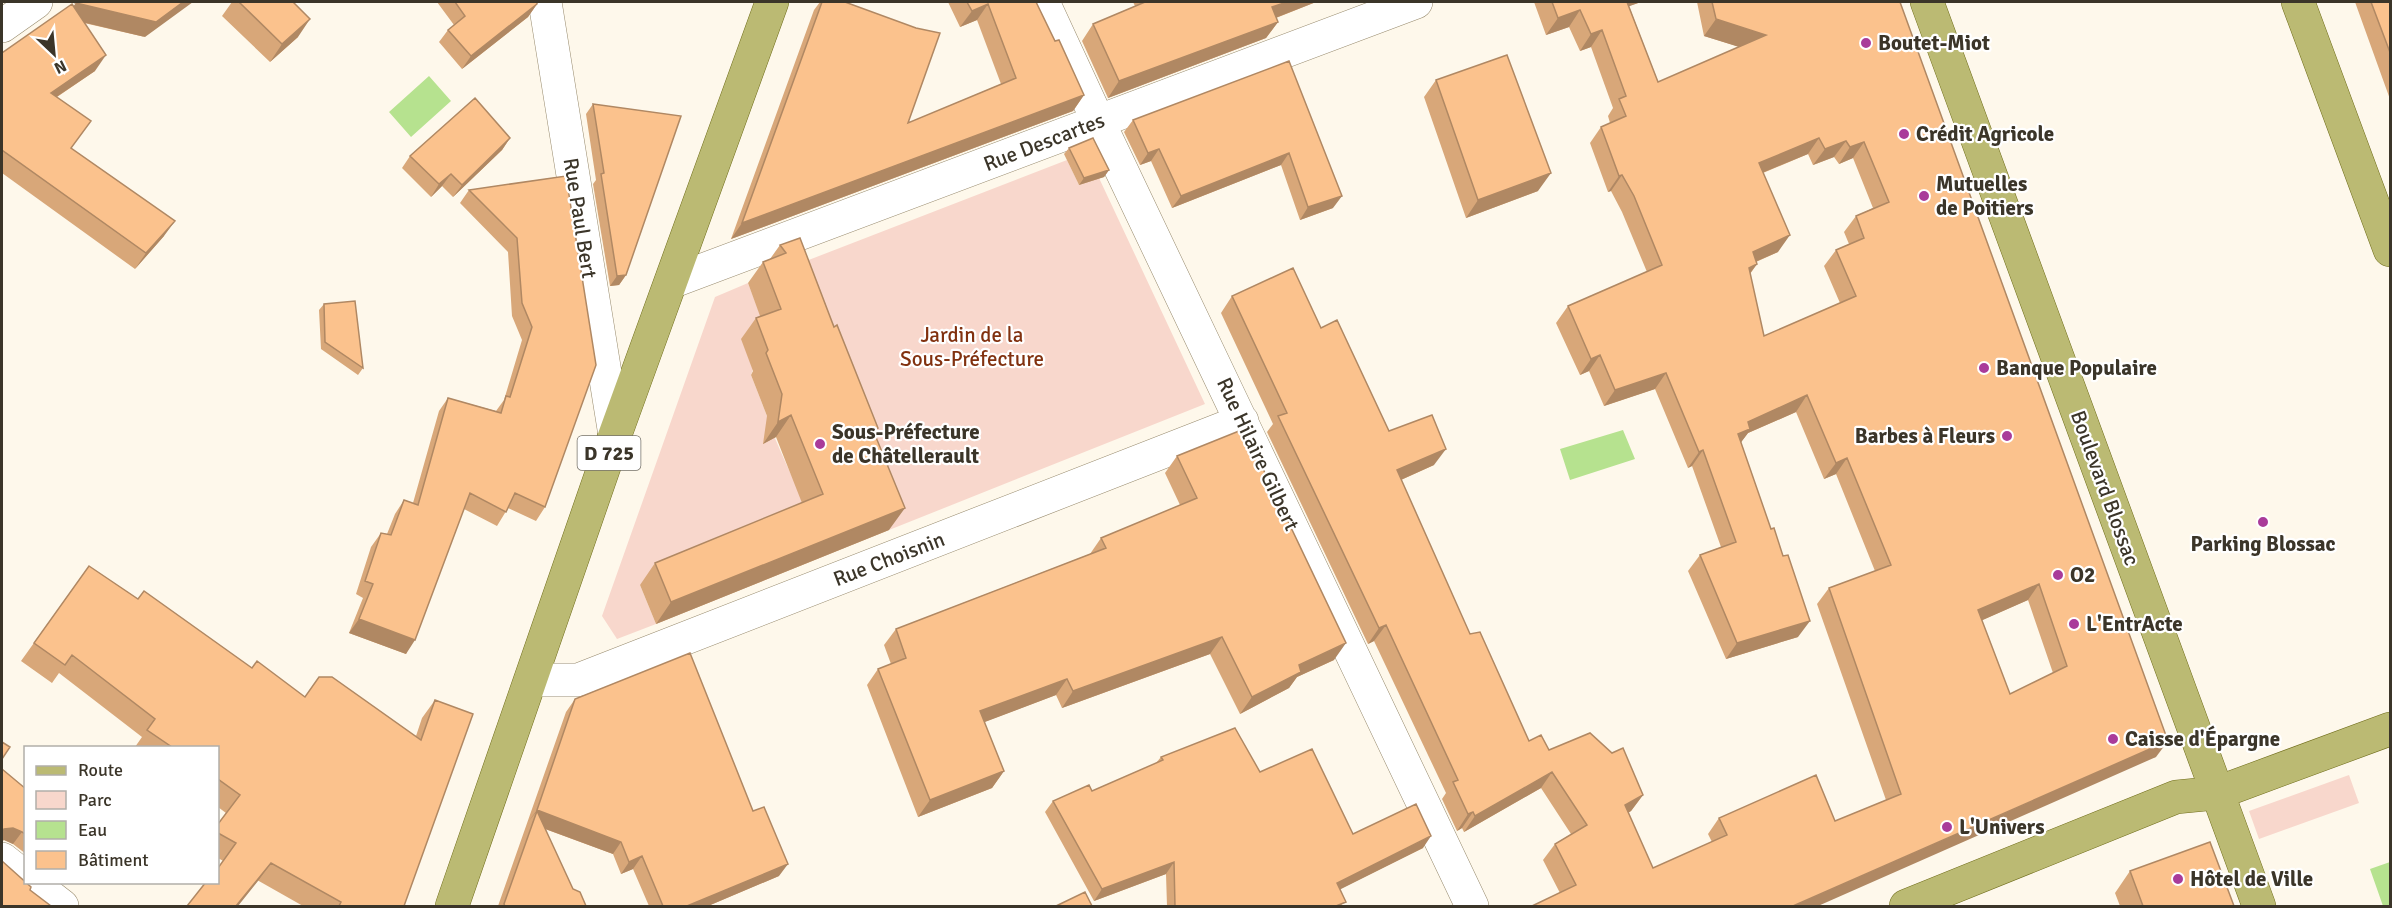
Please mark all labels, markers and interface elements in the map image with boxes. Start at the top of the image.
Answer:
north arrow [24,24,84,84]
place label: Boutet-Miot [1878,30,1990,56]
marker: Boutet-Miot [1859,36,1873,50]
text: N [51,55,70,78]
street label: Rue Descartes [980,107,1108,177]
place label: Crédit Agricole [1916,121,2054,147]
marker: Crédit Agricole [1897,127,1911,141]
street label: Rue Paul Bert [558,156,602,280]
place label: Mutuelles de Poitiers [1936,171,2034,221]
marker: Mutuelles de Poitiers [1917,189,1931,203]
park label: Jardin de la Sous-Préfecture [900,322,1044,372]
place label: Banque Populaire [1996,355,2157,381]
marker: Banque Populaire [1977,361,1991,375]
street label: Rue Hilaire Gilbert [1211,373,1305,535]
street label: Boulevard Blossac [2065,407,2145,569]
place label: Sous-Préfecture de Châtellerault [832,419,980,469]
place label: Barbes à Fleurs [1855,423,1995,449]
marker: Barbes à Fleurs [2000,429,2014,443]
road number: D 725 [578,436,640,470]
marker: Sous-Préfecture de Châtellerault [813,437,827,451]
marker: Parking Blossac [2256,515,2270,529]
street label: Rue Choisnin [830,526,948,592]
place label: Parking Blossac [2190,531,2336,557]
place label: O2 [2070,562,2095,588]
marker: O2 [2051,568,2065,582]
place label: L'EntrActe [2086,611,2183,637]
marker: L'EntrActe [2067,617,2081,631]
place label: Caisse d'Épargne [2125,725,2280,752]
marker: Caisse d'Épargne [2106,732,2120,746]
legend [24,746,219,884]
text: Route [78,759,123,781]
text: Parc [78,789,112,811]
place label: L'Univers [1959,814,2045,840]
text: Eau [78,819,107,841]
marker: L'Univers [1940,820,1954,834]
text: Bâtiment [78,849,149,871]
place label: Hôtel de Ville [2190,866,2313,892]
marker: Hôtel de Ville [2171,872,2185,886]

